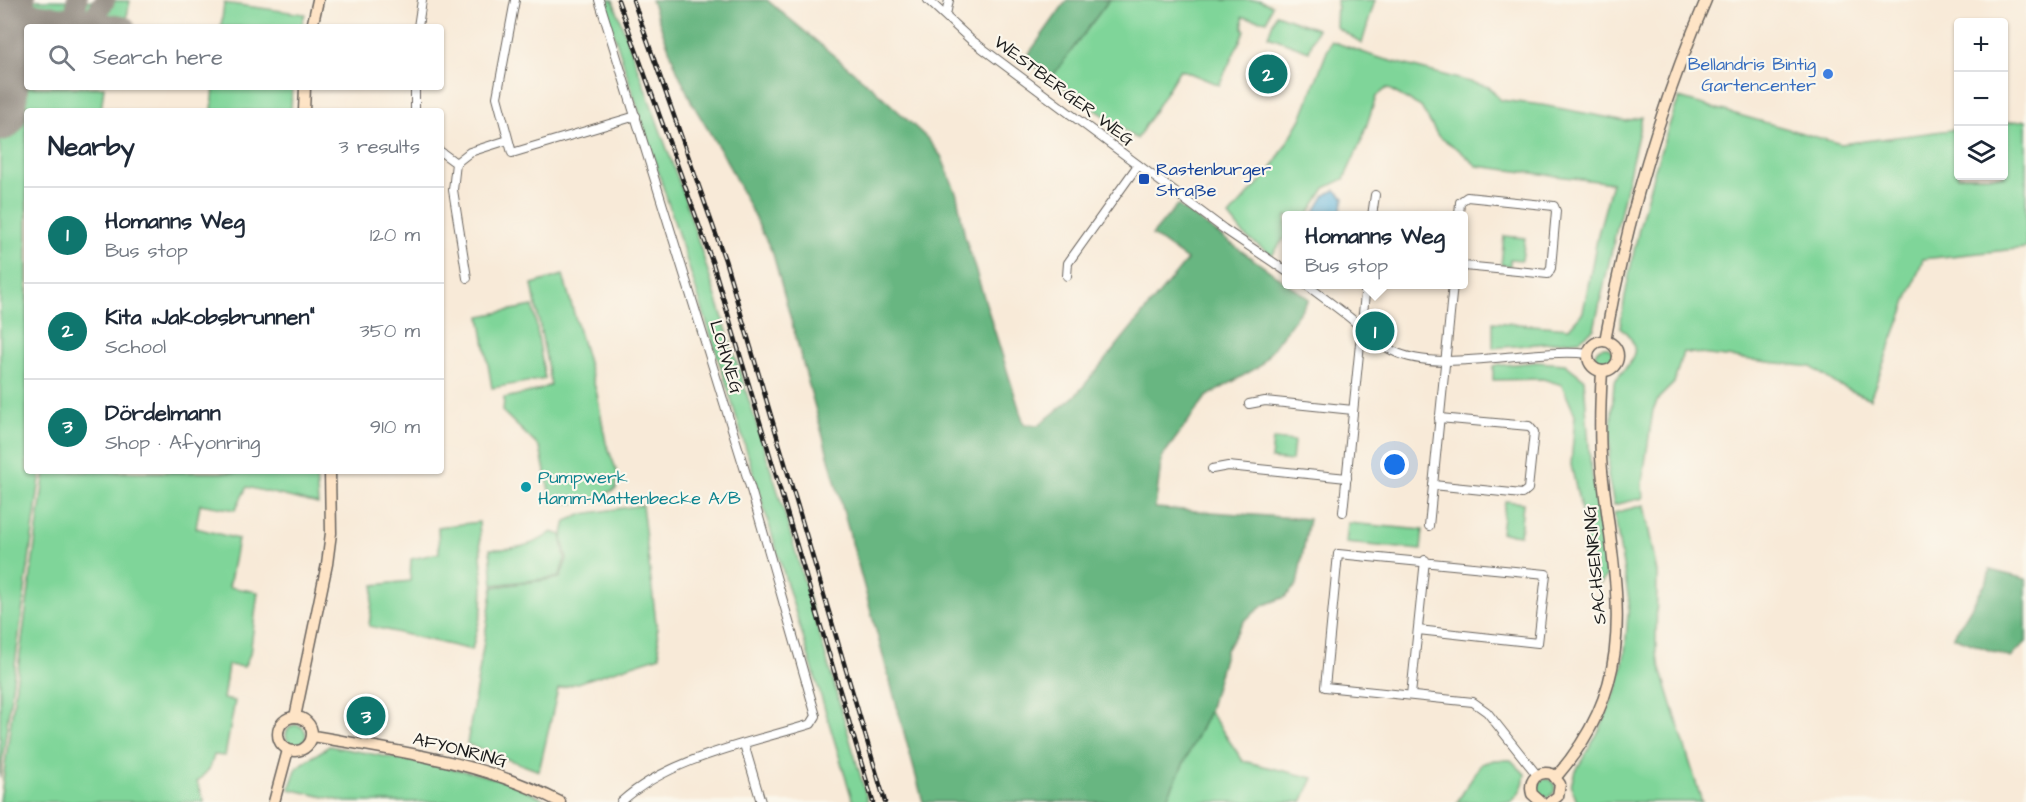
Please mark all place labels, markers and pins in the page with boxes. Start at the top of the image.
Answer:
pin: 2 [1248,52,1288,97]
place label: Bellandris Bintig Gartencenter [1688,52,1816,98]
marker: Bellandris Bintig Gartencenter [1821,67,1835,81]
place label: Rastenburger Straße [1156,157,1271,203]
marker: Rastenburger Straße [1137,172,1151,186]
pin: 1 [1356,308,1394,354]
place label: Pumpwerk Hamm-Mattenbecke A/B [538,465,741,511]
marker: Pumpwerk Hamm-Mattenbecke A/B [519,480,533,494]
pin: 3 [346,694,386,738]

